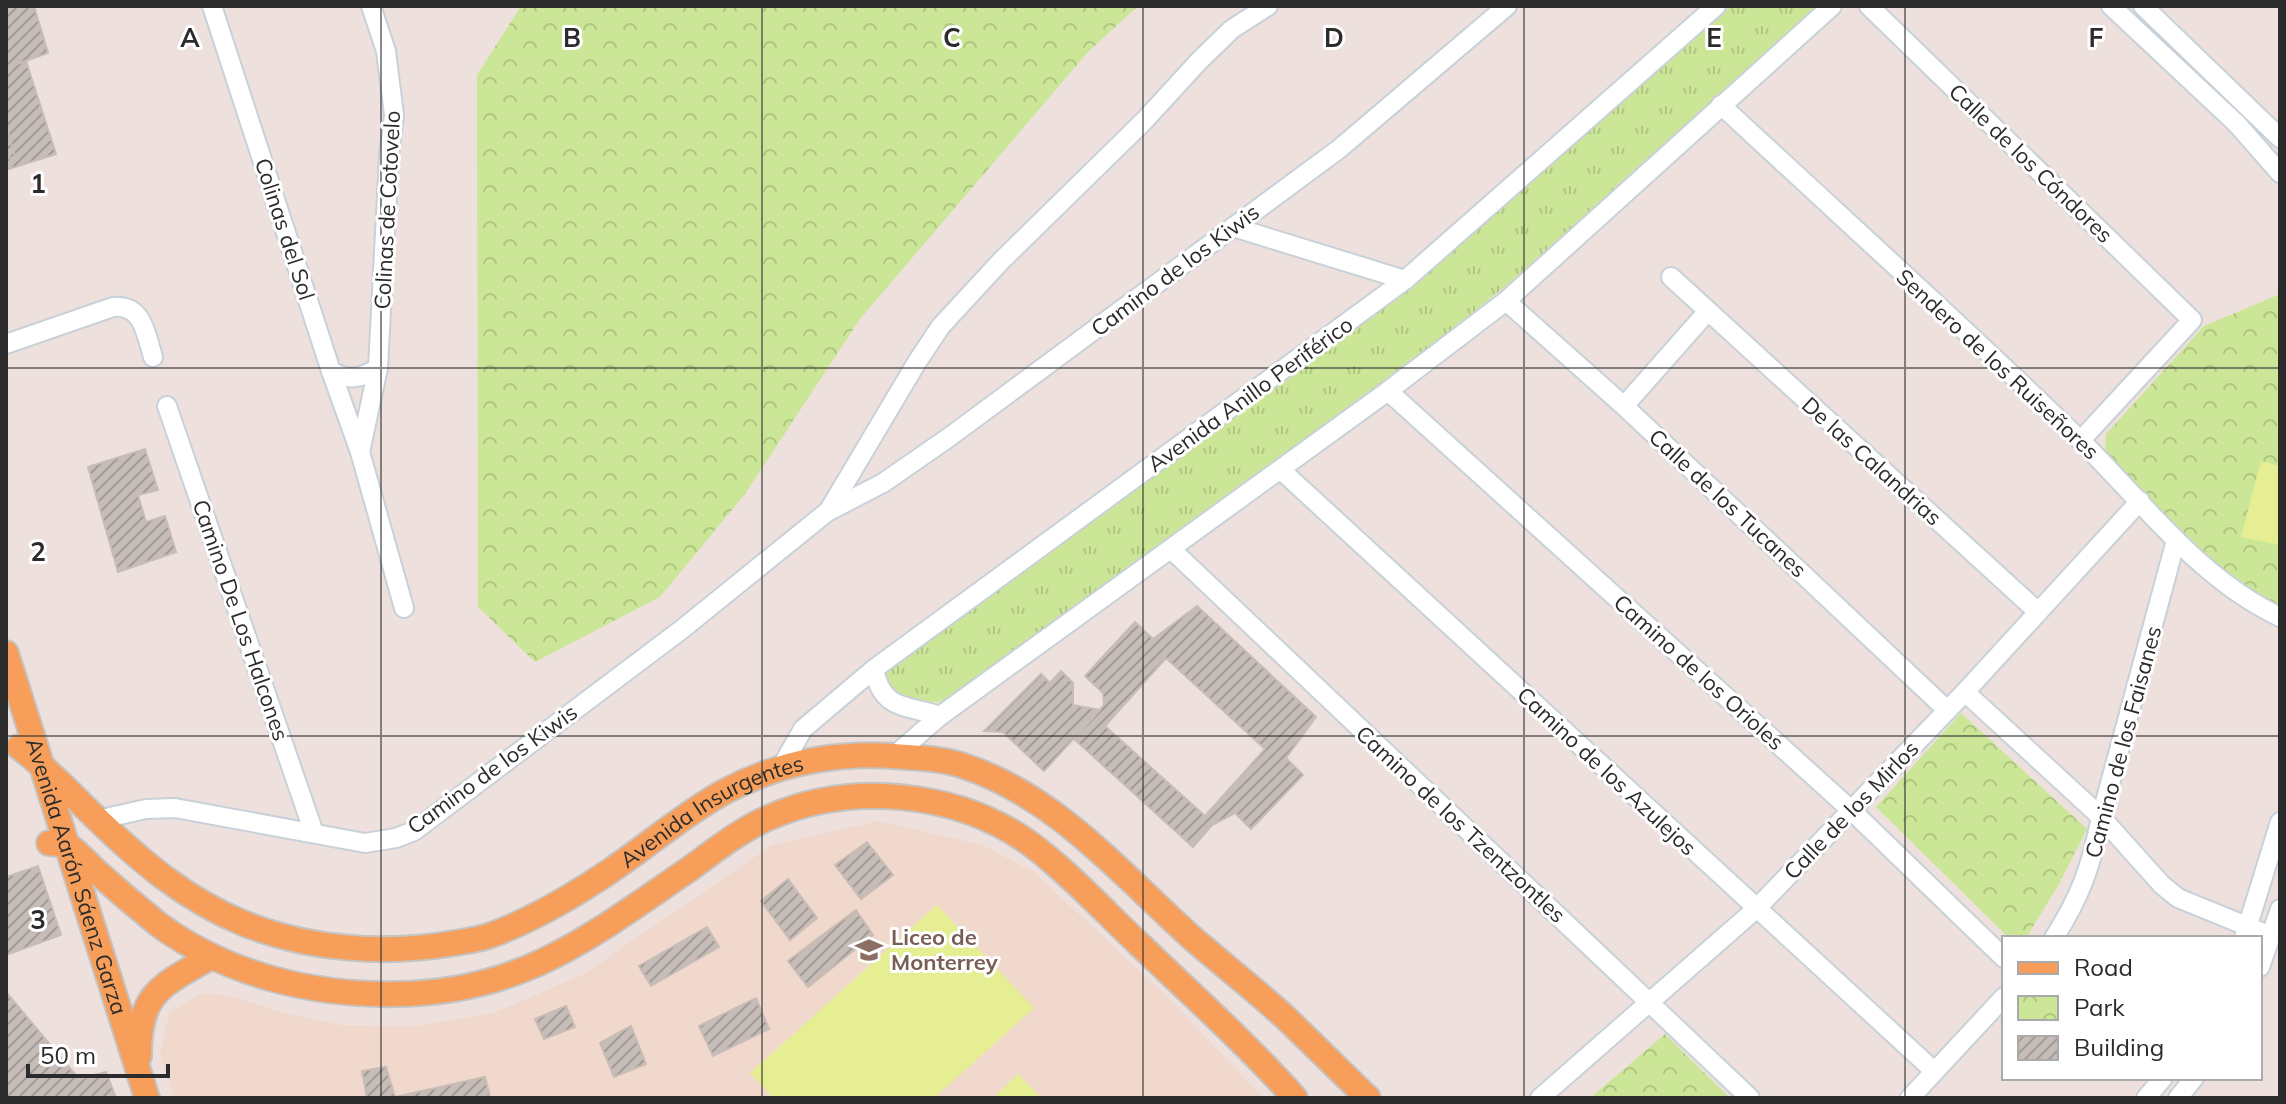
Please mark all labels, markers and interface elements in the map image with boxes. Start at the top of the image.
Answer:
text: A [180,21,200,54]
text: B [563,21,581,54]
text: C [943,21,961,54]
text: D [1324,21,1344,54]
text: E [1706,21,1722,54]
text: F [2089,21,2104,54]
street label: Calle de los Cóndores [1943,77,2119,249]
street label: Colinas de Cotovelo [368,110,406,310]
street label: Colinas del Sol [249,154,321,304]
text: 1 [30,167,46,200]
street label: Camino de los Kiwis [1085,198,1265,342]
street label: Sendero de los Ruiseñores [1891,263,2105,465]
street label: Avenida Anillo Periférico [1142,310,1358,478]
street label: De las Calandrias [1796,391,1948,531]
street label: Calle de los Tucanes [1643,423,1813,583]
street label: Camino De Los Halcones [187,496,295,744]
text: 2 [30,535,46,568]
street label: Camino de los Orioles [1608,588,1790,756]
street label: Camino de los Faisanes [2079,623,2167,861]
street label: Camino de los Azulejos [1511,681,1703,861]
street label: Camino de los Kiwis [401,698,583,840]
street label: Camino de los Tzentzontles [1350,719,1572,929]
street label: Avenida Aarón Sáenz Garza [20,734,134,1018]
street label: Calle de los Mirlos [1778,735,1924,885]
street label: Avenida Insurgentes [614,749,806,874]
text: 3 [30,903,46,936]
place label: Liceo de Monterrey [891,923,998,976]
school or university icon: Liceo de Monterrey [854,935,884,965]
legend [2002,936,2262,1080]
text: Road [2074,952,2133,982]
text: Park [2074,992,2125,1022]
scale bar [28,1028,168,1078]
text: Building [2074,1032,2164,1062]
text: 50 m [40,1040,96,1070]

